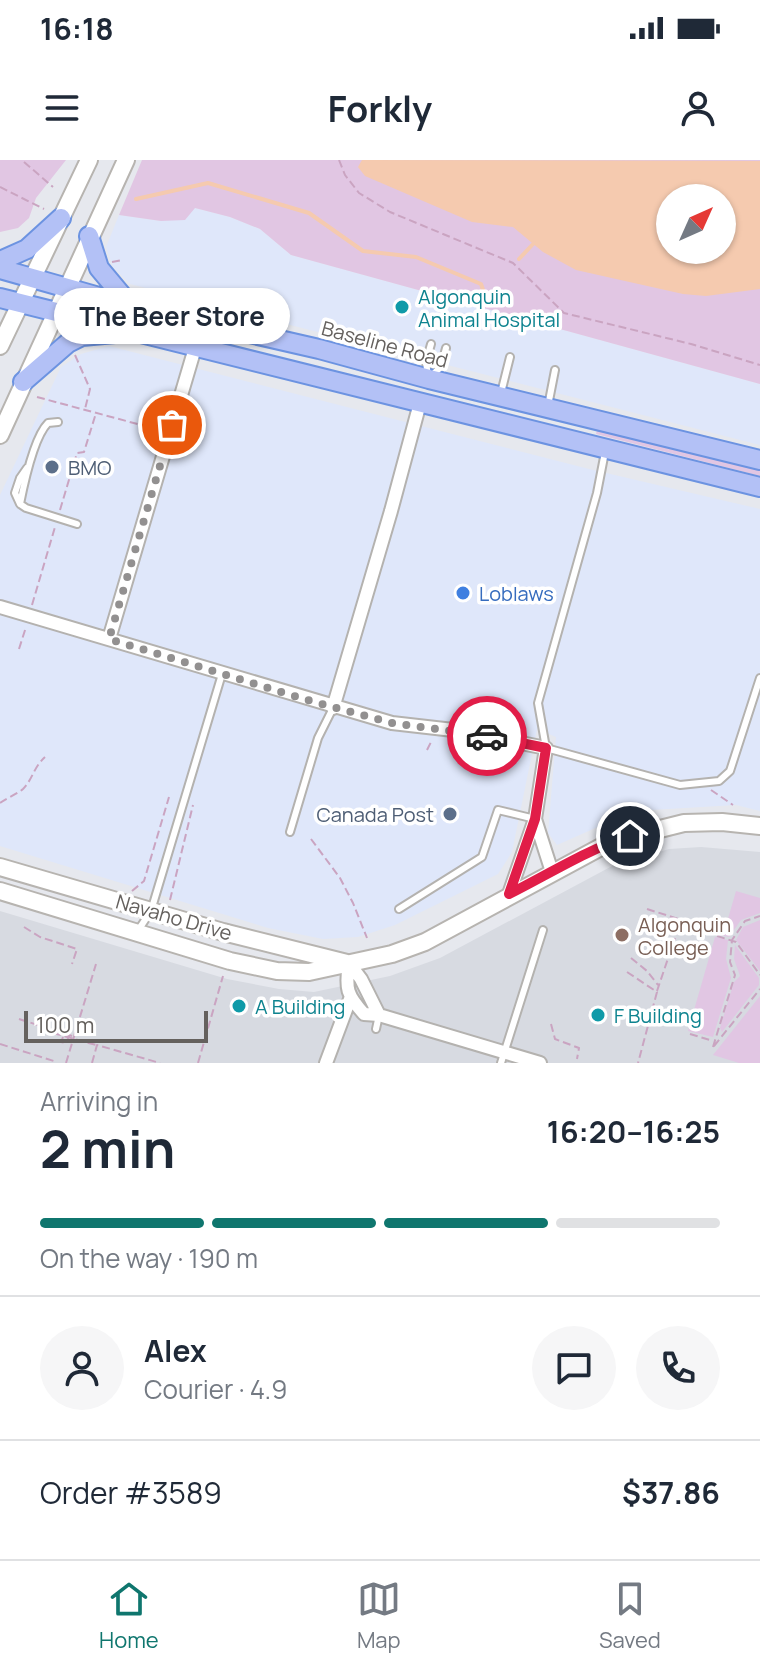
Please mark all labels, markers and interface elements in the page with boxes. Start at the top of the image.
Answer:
text: 16:18 [40,8,114,49]
text: Forkly [328,84,432,133]
icon: menu [40,86,84,130]
icon: person [676,86,720,130]
north arrow [656,184,736,264]
map controls [656,184,736,264]
place label: Algonquin Animal Hospital [418,283,560,333]
callout: The Beer Store [54,289,290,345]
text: The Beer Store [79,298,265,334]
marker: Algonquin Animal Hospital [393,298,411,316]
street label: Baseline Road [319,314,451,374]
pin [138,391,206,459]
icon: bag [150,403,194,447]
place label: BMO [68,454,112,481]
marker: BMO [43,458,61,476]
place label: Loblaws [479,580,554,607]
marker: Loblaws [454,584,472,602]
courier [447,696,527,776]
icon: car [465,714,509,758]
place label: Canada Post [316,801,434,828]
pin [596,802,664,870]
marker: Canada Post [441,805,459,823]
icon: home [608,814,652,858]
street label: Navaho Drive [113,888,235,946]
place label: Algonquin College [638,911,731,961]
marker: Algonquin College [613,926,631,944]
place label: A Building [255,993,345,1020]
marker: A Building [230,997,248,1015]
place label: F Building [614,1002,702,1029]
marker: F Building [589,1006,607,1024]
scale bar [24,1007,208,1043]
text: 100 m [36,1010,94,1040]
text: Arriving in [40,1083,158,1119]
text: 16:20–16:25 [547,1111,720,1152]
text: 2 min [40,1113,175,1184]
text: On the way · 190 m [40,1240,258,1276]
button: person [40,1326,124,1410]
button: chat [532,1326,616,1410]
button: phone [636,1326,720,1410]
text: Alex [144,1330,207,1371]
text: Courier · 4.9 [144,1371,287,1407]
text: Order #3589 [40,1472,222,1513]
text: $37.86 [622,1472,720,1513]
tab: Home [99,1577,159,1655]
tab: Map [357,1577,401,1655]
tab: Saved [599,1577,661,1655]

